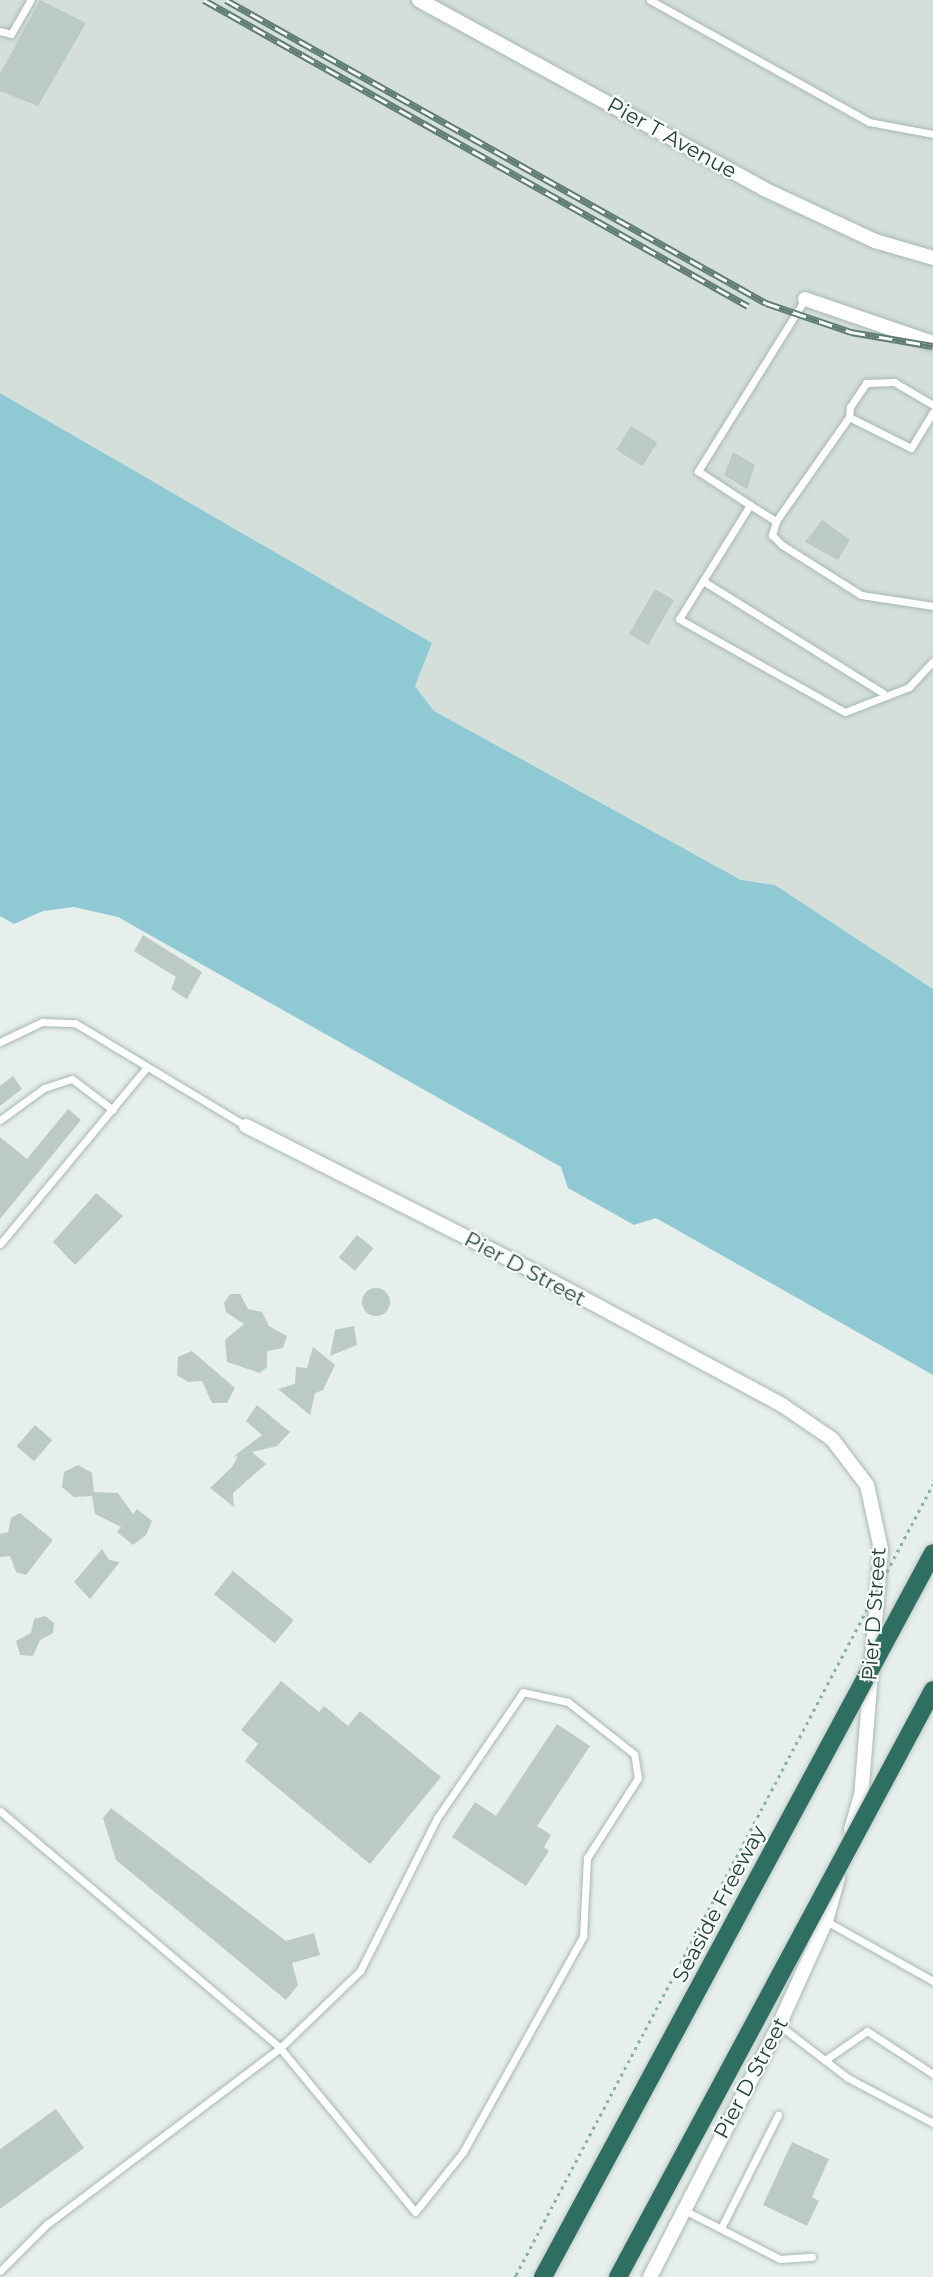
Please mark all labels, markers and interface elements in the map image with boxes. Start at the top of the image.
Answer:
street label: Pier T Avenue [603,92,741,184]
street label: Pier D Street [460,1226,590,1312]
street label: Pier D Street [857,1546,891,1682]
street label: Seaside Freeway [667,1821,771,1987]
street label: Pier D Street [708,2013,794,2143]

